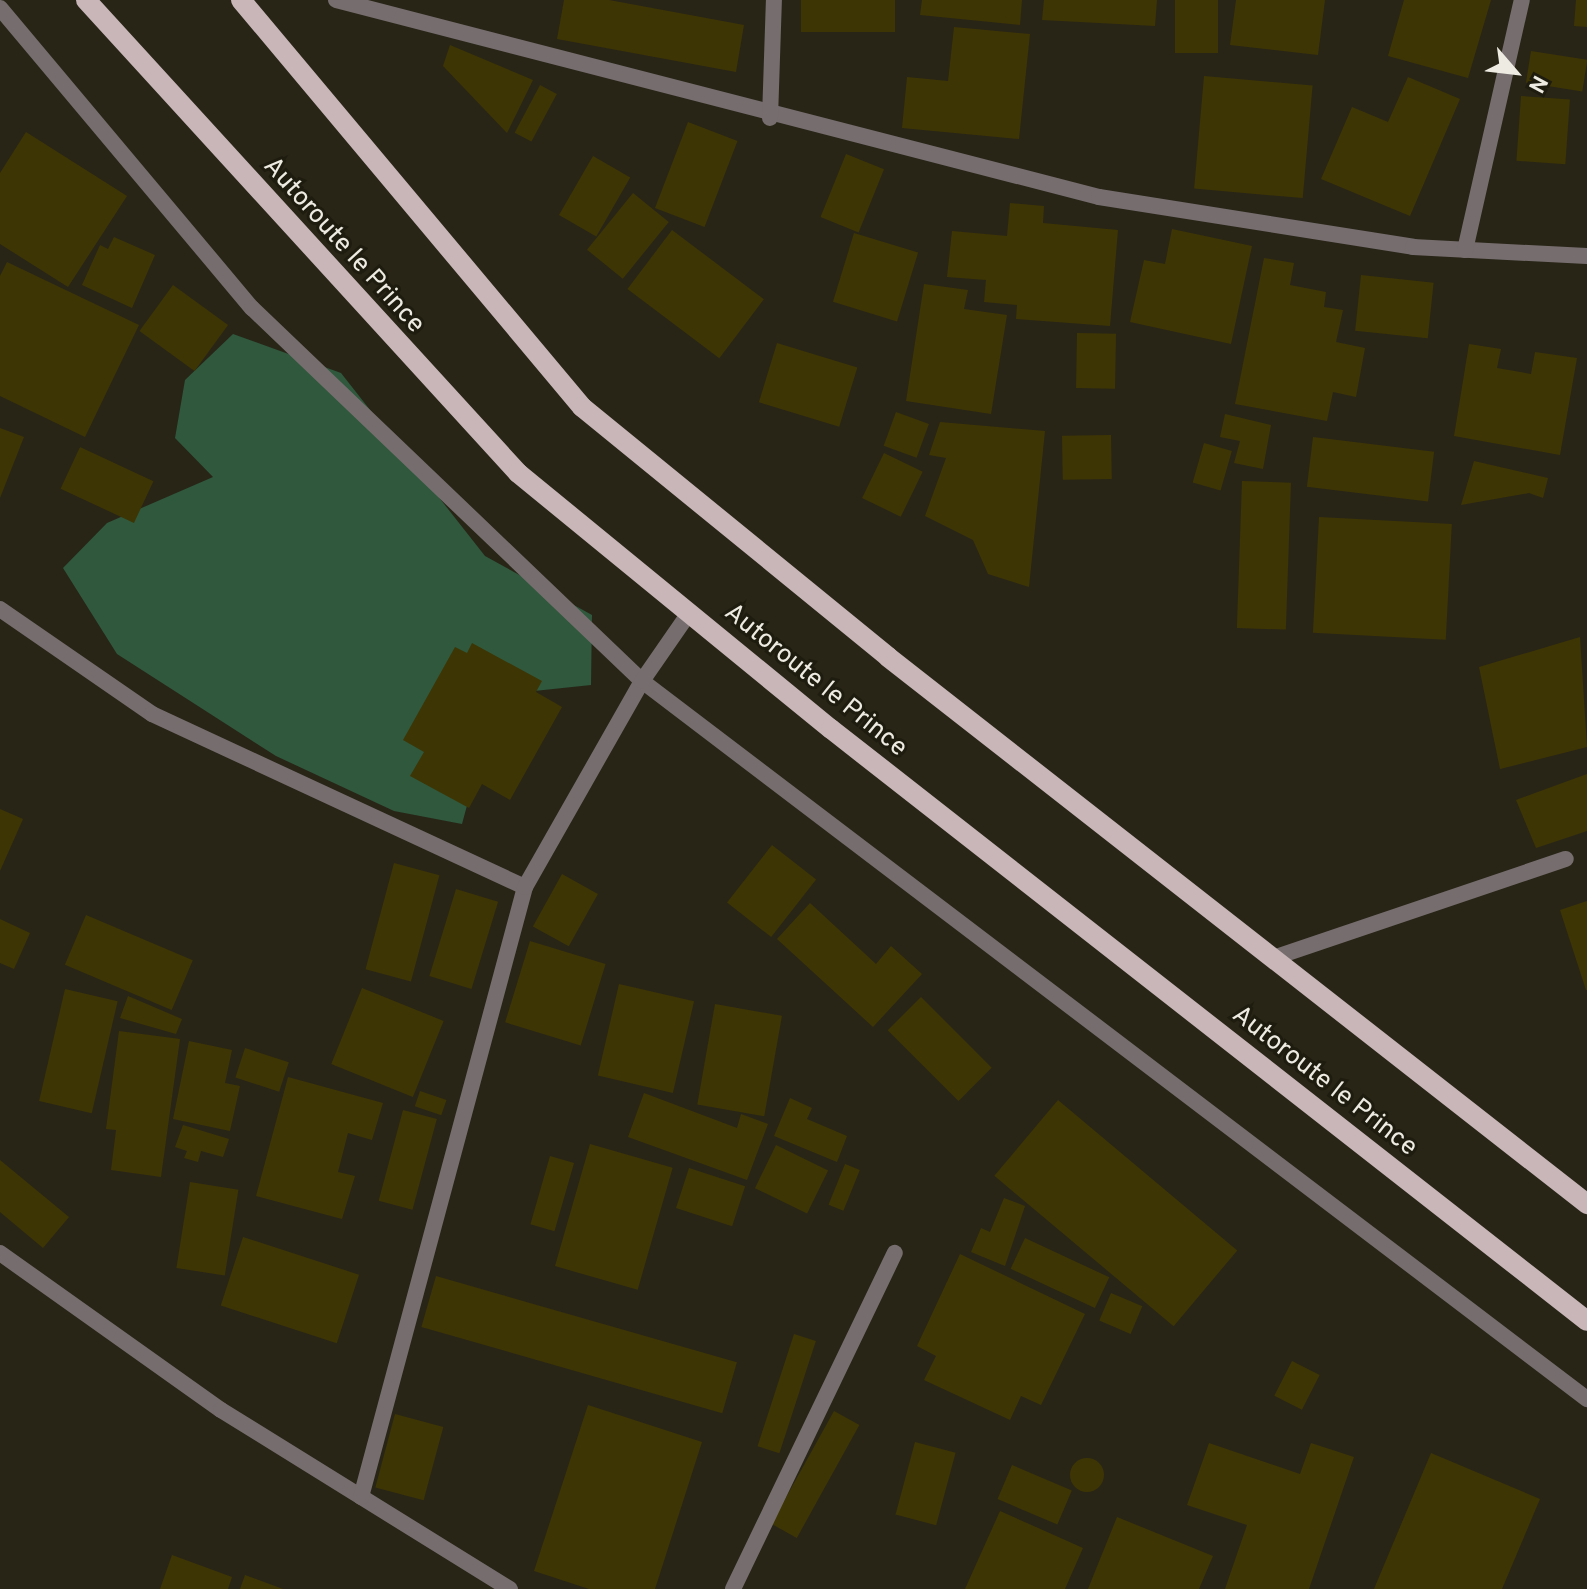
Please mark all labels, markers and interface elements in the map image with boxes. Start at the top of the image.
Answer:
north arrow [1475,32,1555,112]
text: N [1521,70,1552,97]
street label: Autoroute le Prince [256,151,430,341]
street label: Autoroute le Prince [717,598,913,764]
street label: Autoroute le Prince [1225,1000,1423,1164]

